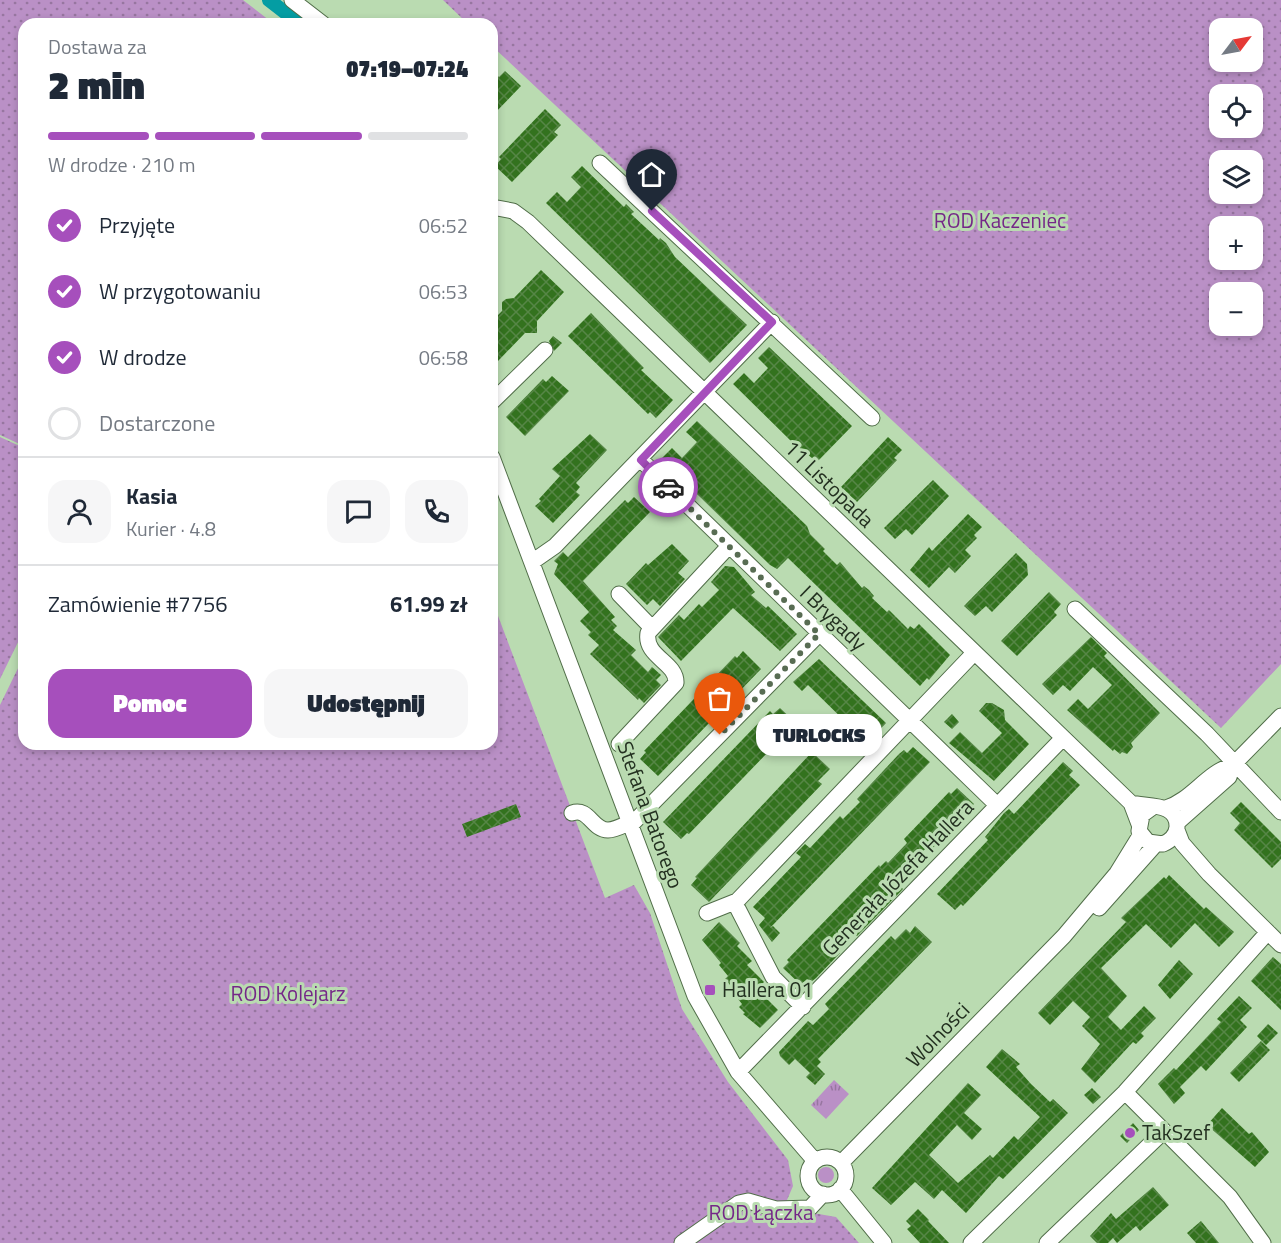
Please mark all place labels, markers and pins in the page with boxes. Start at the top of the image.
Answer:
pin [626,149,677,211]
pin [694,673,745,735]
callout: TURLOCKS [756,714,882,756]
place label: Hallera 01 [722,973,813,1005]
marker: Hallera 01 [703,983,717,997]
place label: TakSzef [1142,1116,1210,1148]
marker: TakSzef [1123,1126,1137,1140]

